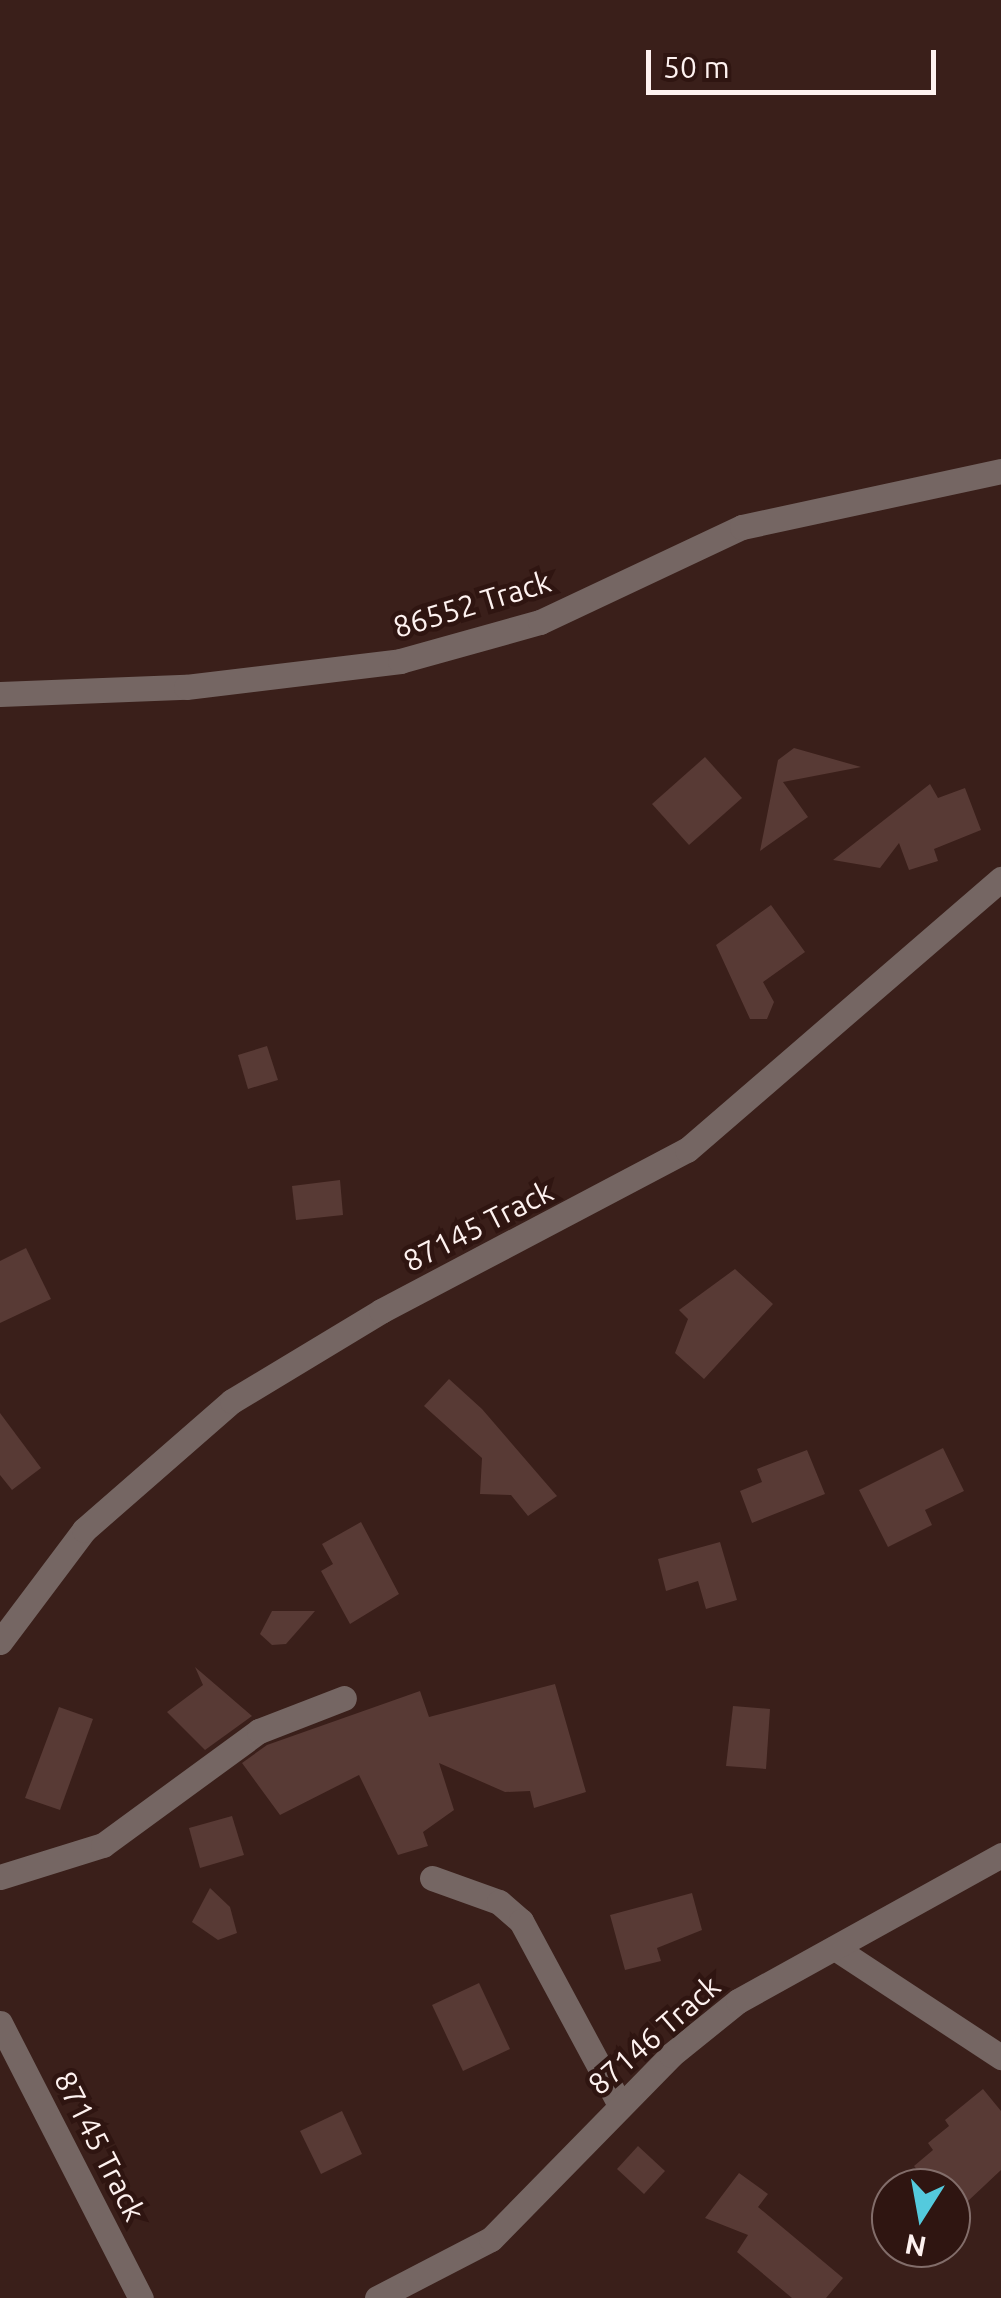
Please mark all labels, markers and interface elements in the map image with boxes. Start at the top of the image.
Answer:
scale bar [651,30,941,92]
text: 50 m [663,50,730,84]
street label: 86552 Track [389,563,555,645]
street label: 87145 Track [397,1173,559,1279]
street label: 87146 Track [581,1968,727,2102]
street label: 87145 Track [47,2065,153,2227]
north arrow [871,2168,971,2268]
text: N [902,2229,929,2263]

